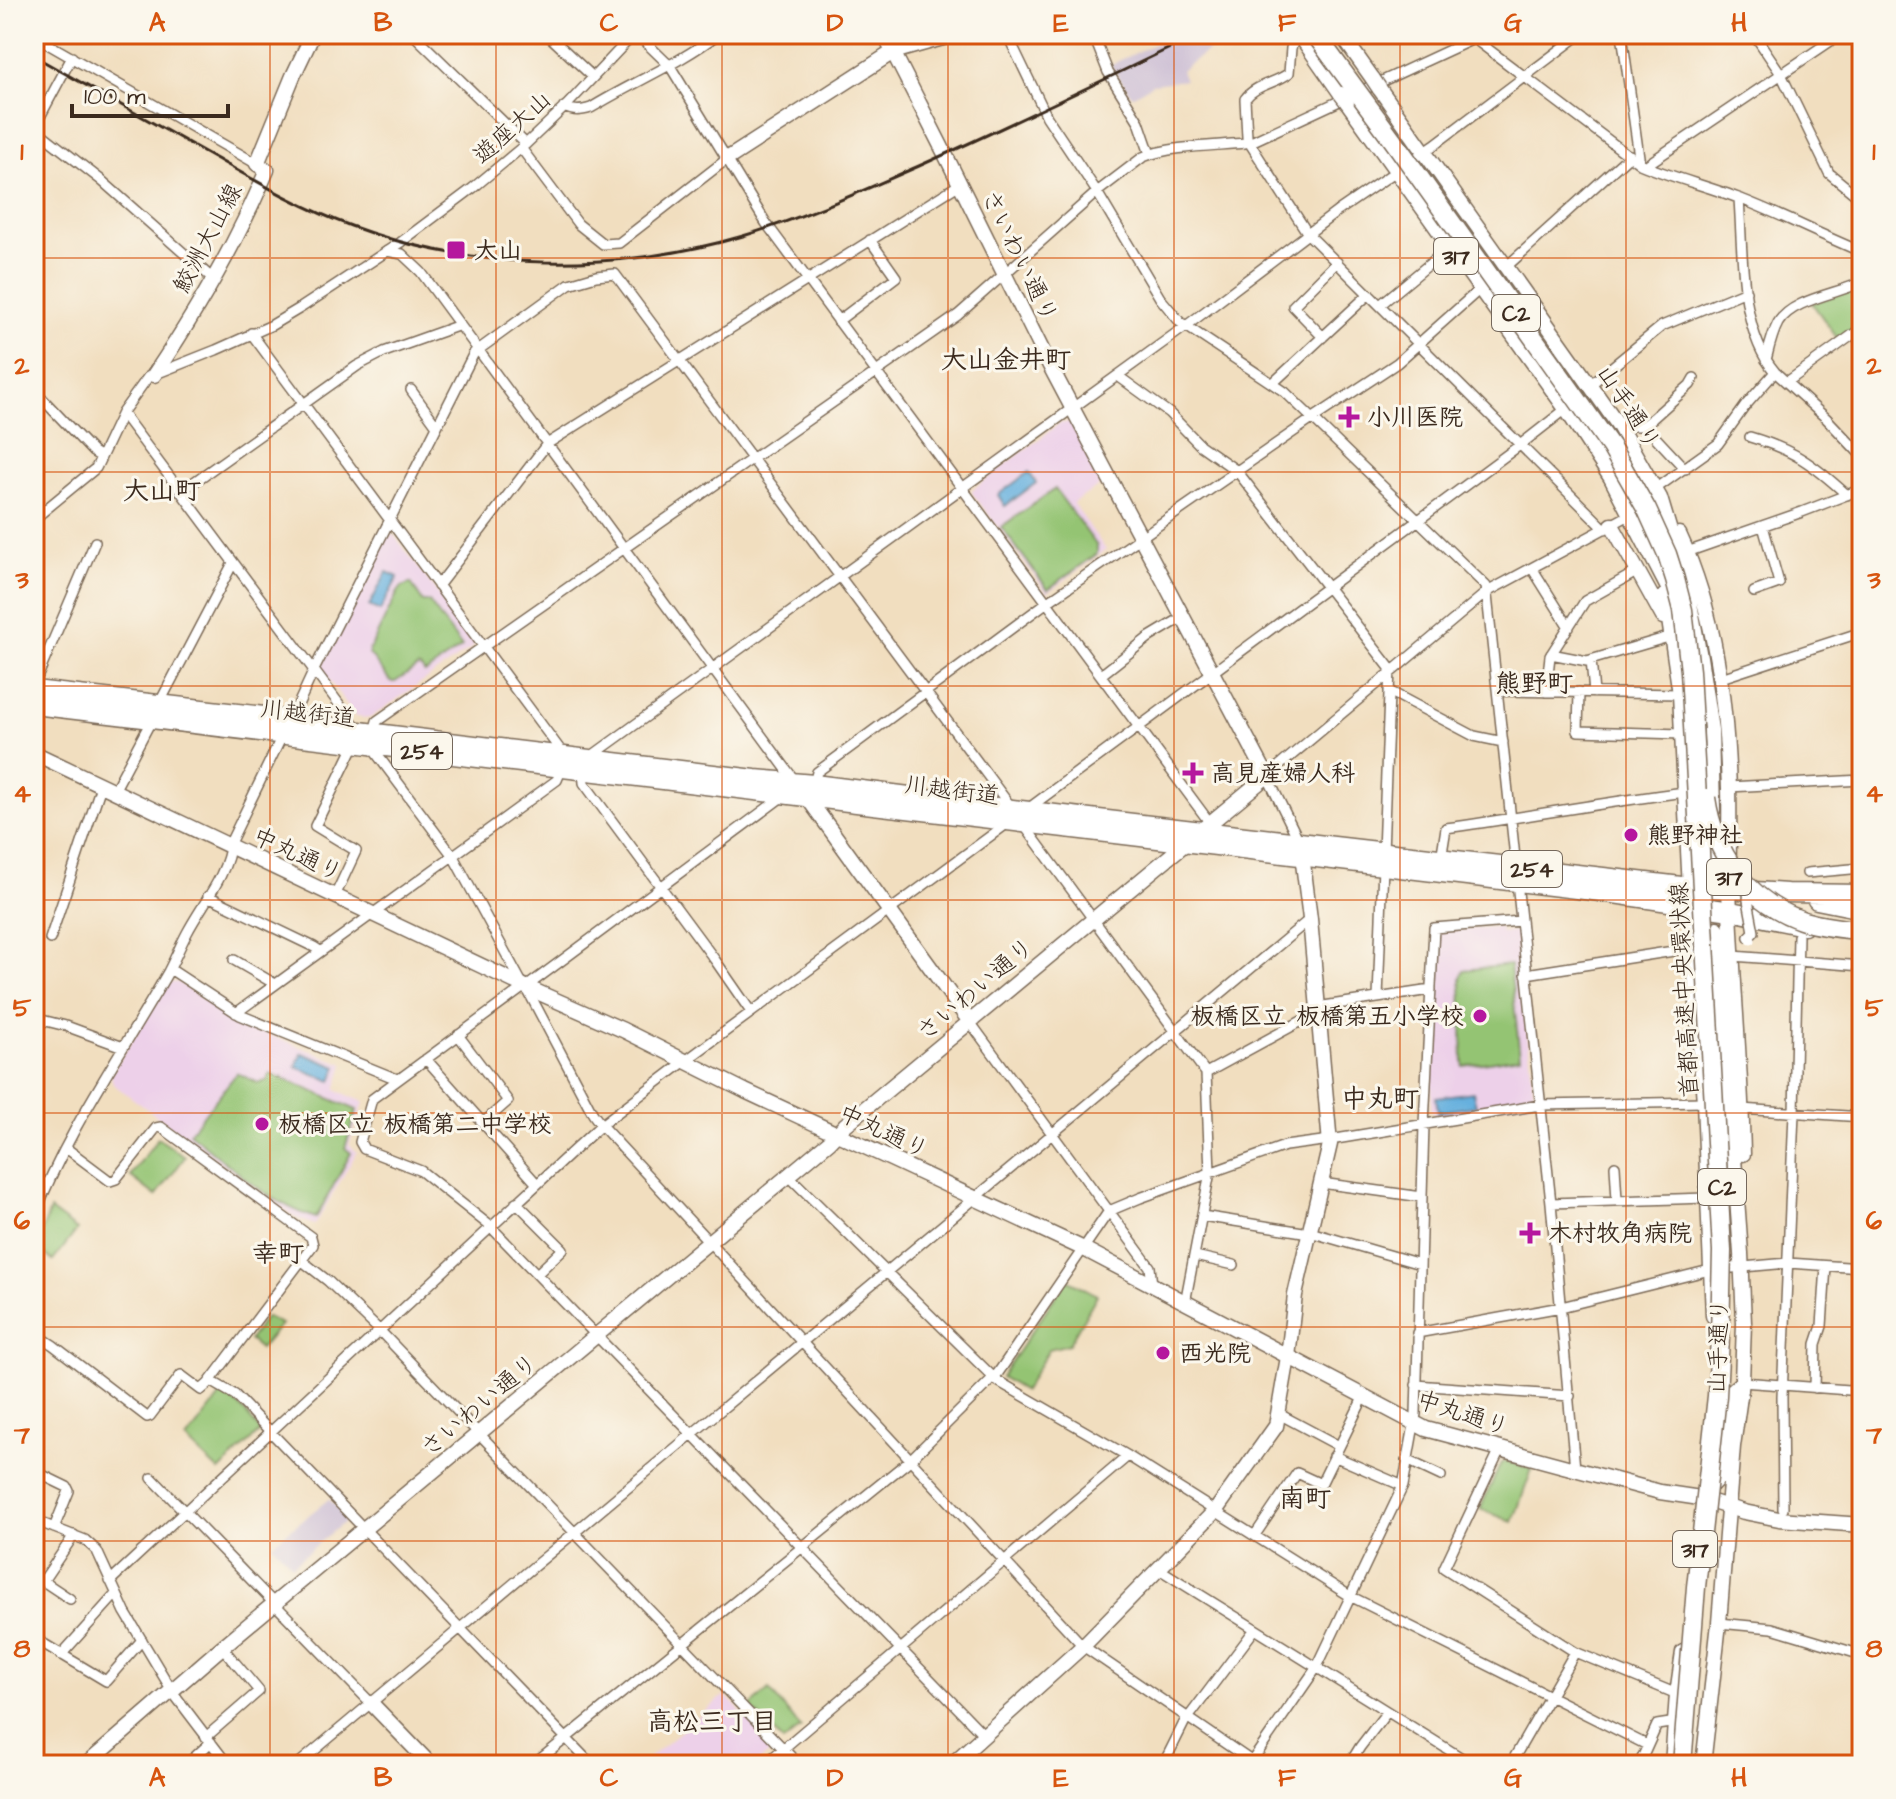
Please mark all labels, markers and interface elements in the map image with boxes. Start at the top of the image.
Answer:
text: A [149,5,166,41]
text: B [374,5,393,41]
text: C [600,5,619,41]
text: D [827,5,844,41]
text: E [1053,5,1069,41]
text: F [1278,5,1297,41]
text: G [1504,5,1522,41]
text: H [1731,5,1747,41]
scale bar [72,68,228,118]
text: 100 m [84,80,146,114]
street label: 遊座大山 [466,83,560,172]
text: 1 [20,134,24,170]
text: 1 [1872,134,1876,170]
street label: 鮫洲大山線 [165,178,251,299]
street label: さいわい通り [972,184,1066,329]
place label: 大山 [474,234,522,268]
road number: 317 [1434,238,1478,274]
marker: 大山 [445,239,467,261]
road number: C2 [1492,295,1540,331]
district label: 大山金井町 [941,342,1071,378]
text: 2 [14,348,30,384]
text: 2 [1866,348,1882,384]
street label: 山手通り [1588,358,1669,457]
place label: 小川医院 [1367,401,1463,435]
marker: 小川医院 [1338,406,1360,428]
district label: 大山町 [123,473,201,509]
text: 3 [14,562,29,598]
text: 3 [1866,562,1881,598]
district label: 熊野町 [1495,666,1573,702]
street label: 川越街道 [258,692,357,736]
road number: 254 [392,733,452,769]
place label: 高見産婦人科 [1211,757,1355,791]
marker: 高見産婦人科 [1182,762,1204,784]
street label: 川越街道 [902,768,1002,814]
text: 4 [13,776,31,812]
text: 4 [1865,776,1883,812]
street label: 中丸通り [247,819,348,891]
place label: 熊野神社 [1647,819,1743,853]
marker: 熊野神社 [1622,826,1640,844]
road number: 254 [1502,851,1562,887]
road number: 317 [1707,859,1751,895]
street label: 首都高速中央環状線 [1662,881,1708,1099]
street label: さいわい通り [910,930,1042,1049]
text: 5 [13,990,32,1026]
text: 5 [1865,990,1884,1026]
place label: 板橋区立 板橋第五小学校 [1190,1000,1464,1034]
marker: 板橋区立 板橋第五小学校 [1471,1007,1489,1025]
district label: 中丸町 [1341,1081,1419,1117]
street label: 中丸通り [833,1096,934,1168]
place label: 板橋区立 板橋第二中学校 [278,1108,552,1142]
marker: 板橋区立 板橋第二中学校 [253,1115,271,1133]
road number: C2 [1698,1169,1746,1205]
text: 6 [14,1203,31,1239]
text: 6 [1866,1203,1883,1239]
place label: 木村牧角病院 [1548,1217,1692,1251]
marker: 木村牧角病院 [1519,1222,1541,1244]
district label: 幸町 [252,1236,304,1272]
street label: 山手通り [1700,1297,1738,1395]
place label: 西光院 [1179,1337,1251,1371]
marker: 西光院 [1154,1344,1172,1362]
street label: さいわい通り [414,1346,546,1465]
street label: 中丸通り [1412,1383,1514,1445]
text: 7 [13,1417,30,1453]
text: 7 [1865,1417,1882,1453]
district label: 南町 [1279,1481,1331,1517]
road number: 317 [1673,1531,1717,1567]
text: 8 [14,1631,31,1667]
text: 8 [1866,1631,1883,1667]
district label: 高松三丁目 [647,1704,777,1740]
text: A [149,1760,166,1796]
text: B [374,1760,393,1796]
text: C [600,1760,619,1796]
text: D [827,1760,844,1796]
text: E [1053,1760,1069,1796]
text: F [1278,1760,1297,1796]
text: G [1504,1760,1522,1796]
text: H [1731,1760,1747,1796]

